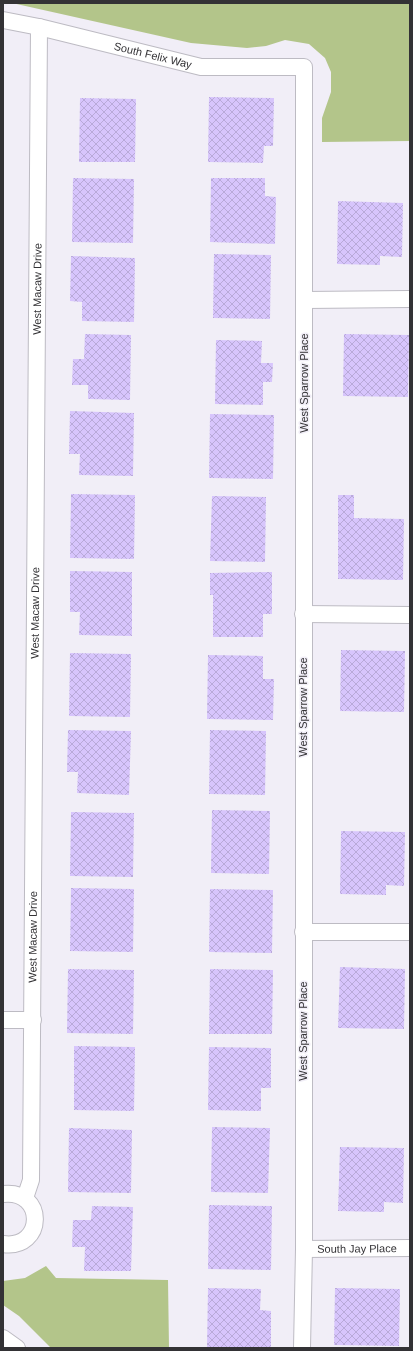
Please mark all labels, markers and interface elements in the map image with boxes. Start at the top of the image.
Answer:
street label: South Felix Way [113,40,194,71]
street label: West Macaw Drive [31,243,43,335]
street label: West Sparrow Place [298,333,310,433]
street label: West Macaw Drive [29,567,41,659]
street label: West Sparrow Place [297,657,309,757]
street label: West Macaw Drive [26,891,39,983]
street label: West Sparrow Place [297,981,309,1081]
street label: South Jay Place [317,1242,397,1255]

